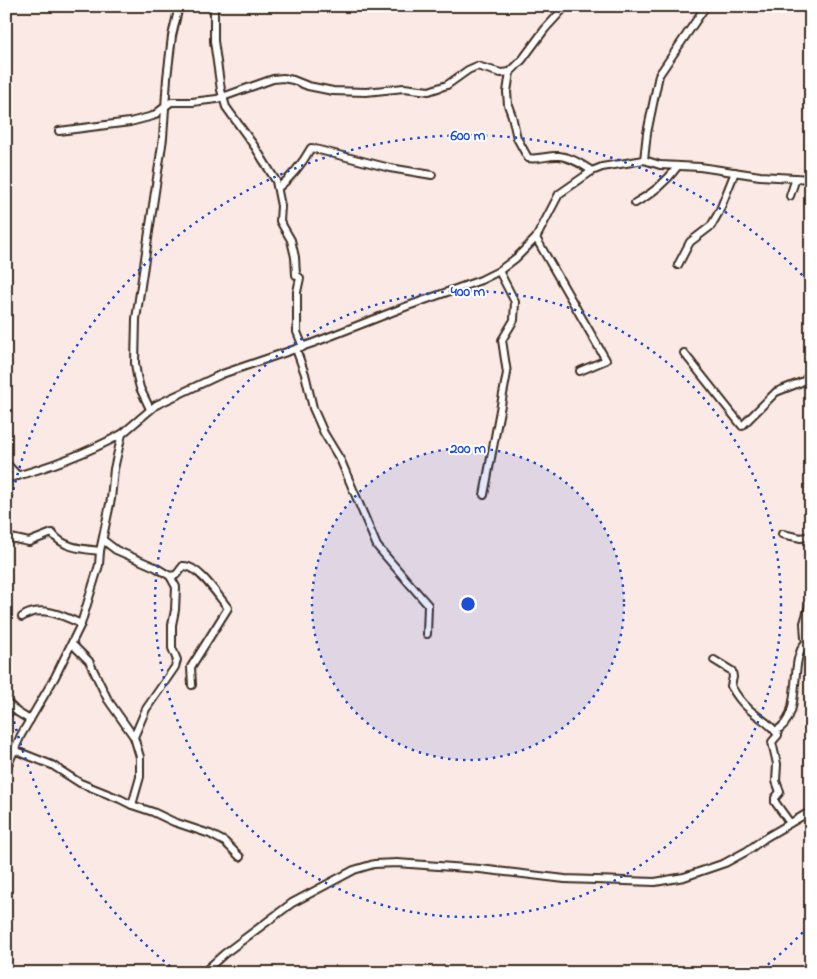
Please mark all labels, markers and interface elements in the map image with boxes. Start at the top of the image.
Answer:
text: 600 m [450,125,486,147]
text: 400 m [450,281,486,303]
text: 200 m [449,438,486,460]
centre of rings [459,595,477,613]

